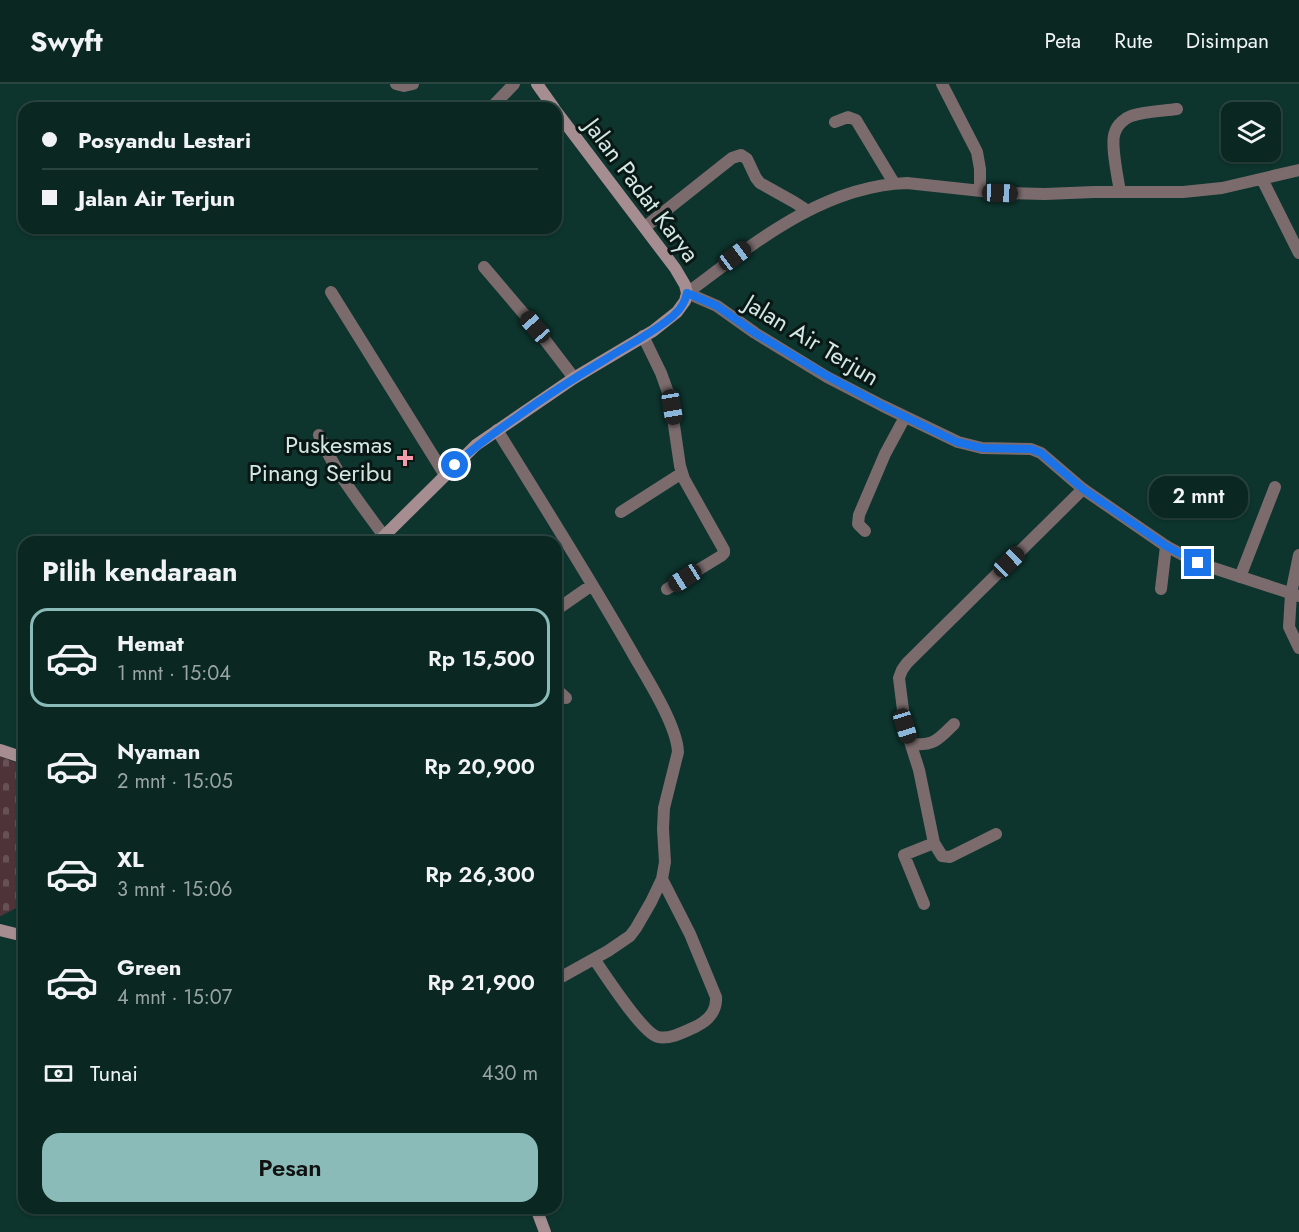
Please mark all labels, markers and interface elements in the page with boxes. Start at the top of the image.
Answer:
text: Swyft [30,21,103,62]
text: Peta [1044,26,1081,56]
text: Rute [1114,26,1153,56]
text: Disimpan [1186,26,1269,56]
map controls [1221,102,1281,162]
button: layers [1221,102,1281,162]
street label: Jalan Padat Karya [574,108,708,269]
text: Posyandu Lestari [78,124,251,156]
text: Jalan Air Terjun [78,182,235,214]
car [982,183,1018,203]
car [715,238,755,274]
street label: Jalan Air Terjun [735,284,886,394]
car [516,308,554,346]
car [660,388,684,426]
place label: Puskesmas Pinang Seribu [249,427,392,490]
marker: Puskesmas Pinang Seribu [396,449,414,467]
route start [441,451,468,478]
callout: 2 mnt [1148,476,1248,518]
text: 2 mnt [1173,482,1224,511]
car [990,543,1028,581]
route end [1184,549,1211,576]
text: Pilih kendaraan [42,552,238,591]
car [665,561,705,595]
text: Hemat [117,627,184,659]
icon: car [45,631,99,685]
text: Rp 15,500 [428,642,535,674]
text: 1 mnt · 15:04 [117,659,231,688]
car [891,706,919,746]
text: Nyaman [117,735,200,767]
icon: car [45,739,99,793]
text: Rp 20,900 [424,750,535,782]
text: 2 mnt · 15:05 [117,767,233,796]
text: XL [117,843,144,875]
icon: car [45,847,99,901]
text: Rp 26,300 [425,858,535,890]
text: 3 mnt · 15:06 [117,875,233,904]
text: Green [117,951,181,983]
icon: car [45,955,99,1009]
text: Rp 21,900 [427,966,535,998]
text: 4 mnt · 15:07 [117,983,232,1012]
icon: cash [42,1057,75,1090]
text: Tunai [90,1057,138,1089]
text: 430 m [482,1059,538,1088]
button: Pesan [42,1133,538,1202]

